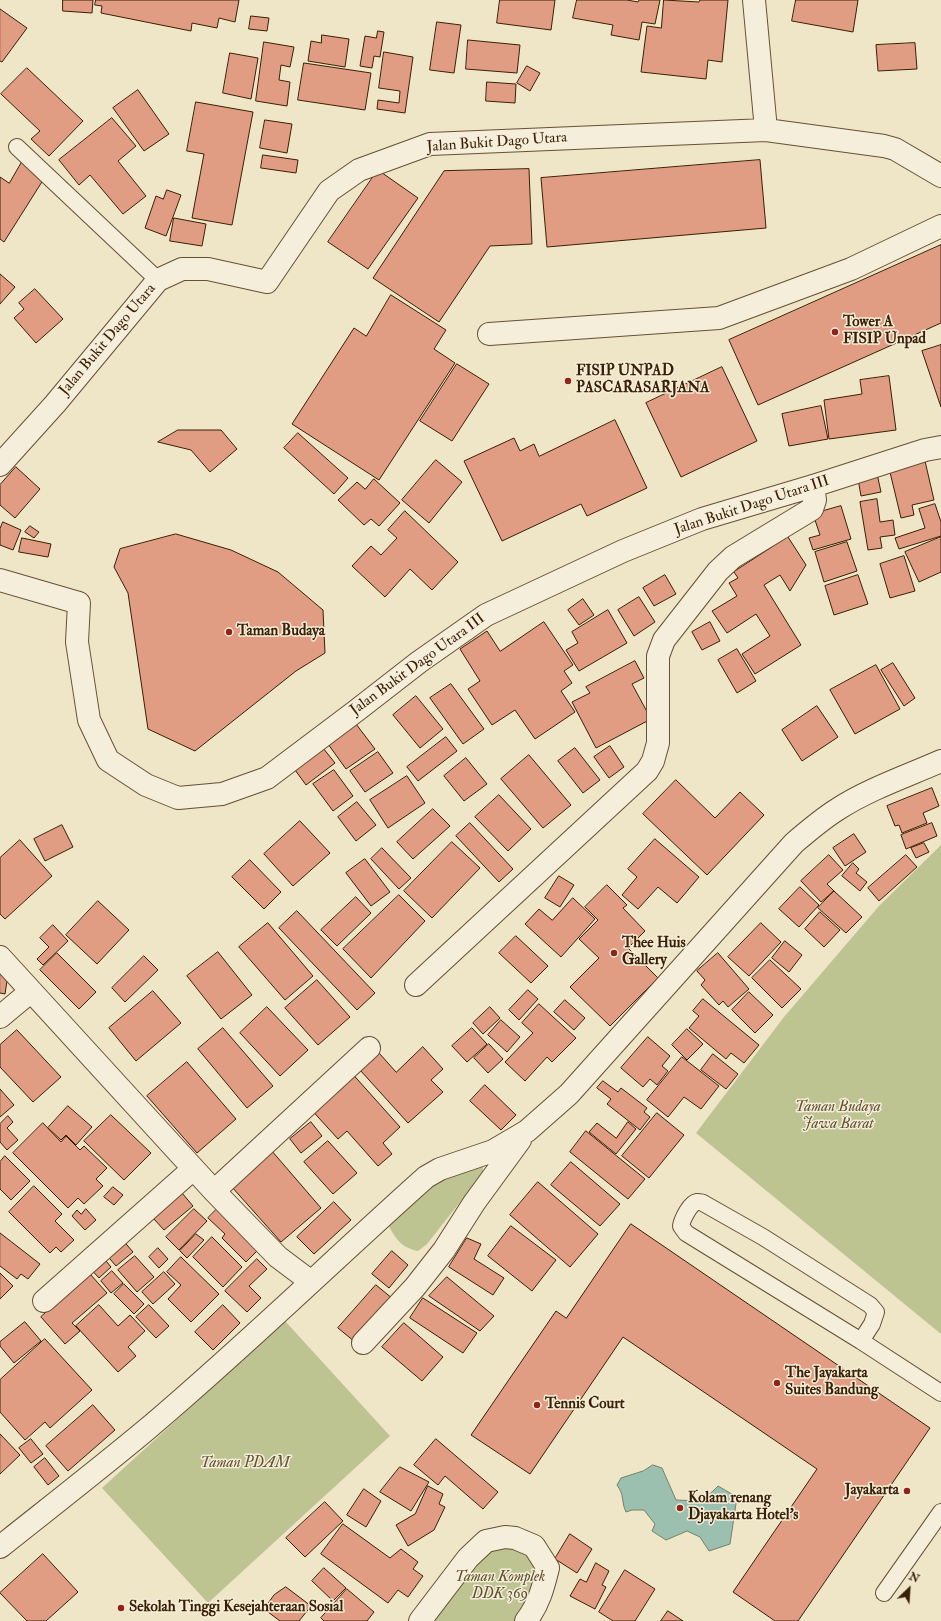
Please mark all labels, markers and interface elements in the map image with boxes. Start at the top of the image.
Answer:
street label: Jalan Bukit Dago Utara [426,129,568,157]
street label: Jalan Bukit Dago Utara [56,280,160,400]
place label: Tower A FISIP Unpad [843,314,926,349]
marker: Tower A FISIP Unpad [830,327,840,337]
place label: FISIP UNPAD PASCARASARJANA [576,363,710,398]
marker: FISIP UNPAD PASCARASARJANA [563,376,573,386]
street label: Jalan Bukit Dago Utara III [672,472,832,540]
street label: Jalan Bukit Dago Utara III [347,610,489,720]
place label: Taman Budaya [237,623,325,641]
marker: Taman Budaya [224,627,234,637]
place label: Thee Huis Gallery [622,935,686,970]
marker: Thee Huis Gallery [609,948,619,958]
park label: Taman Budaya Jawa Barat [795,1099,881,1134]
place label: The Jayakarta Suites Bandung [785,1365,878,1400]
marker: The Jayakarta Suites Bandung [772,1378,782,1388]
place label: Tennis Court [545,1396,625,1414]
marker: Tennis Court [532,1400,542,1410]
park label: Taman PDAM [201,1455,289,1473]
place label: Jayakarta [845,1482,899,1500]
marker: Jayakarta [902,1486,912,1496]
place label: Kolam renang Djayakarta Hotel's [688,1490,798,1525]
marker: Kolam renang Djayakarta Hotel's [675,1503,685,1513]
park label: Taman Komplek DDK 369 [455,1569,545,1604]
north arrow [889,1569,929,1609]
text: N [907,1570,921,1586]
place label: Sekolah Tinggi Kesejahteraan Sosial [129,1599,343,1617]
marker: Sekolah Tinggi Kesejahteraan Sosial [116,1603,126,1613]

